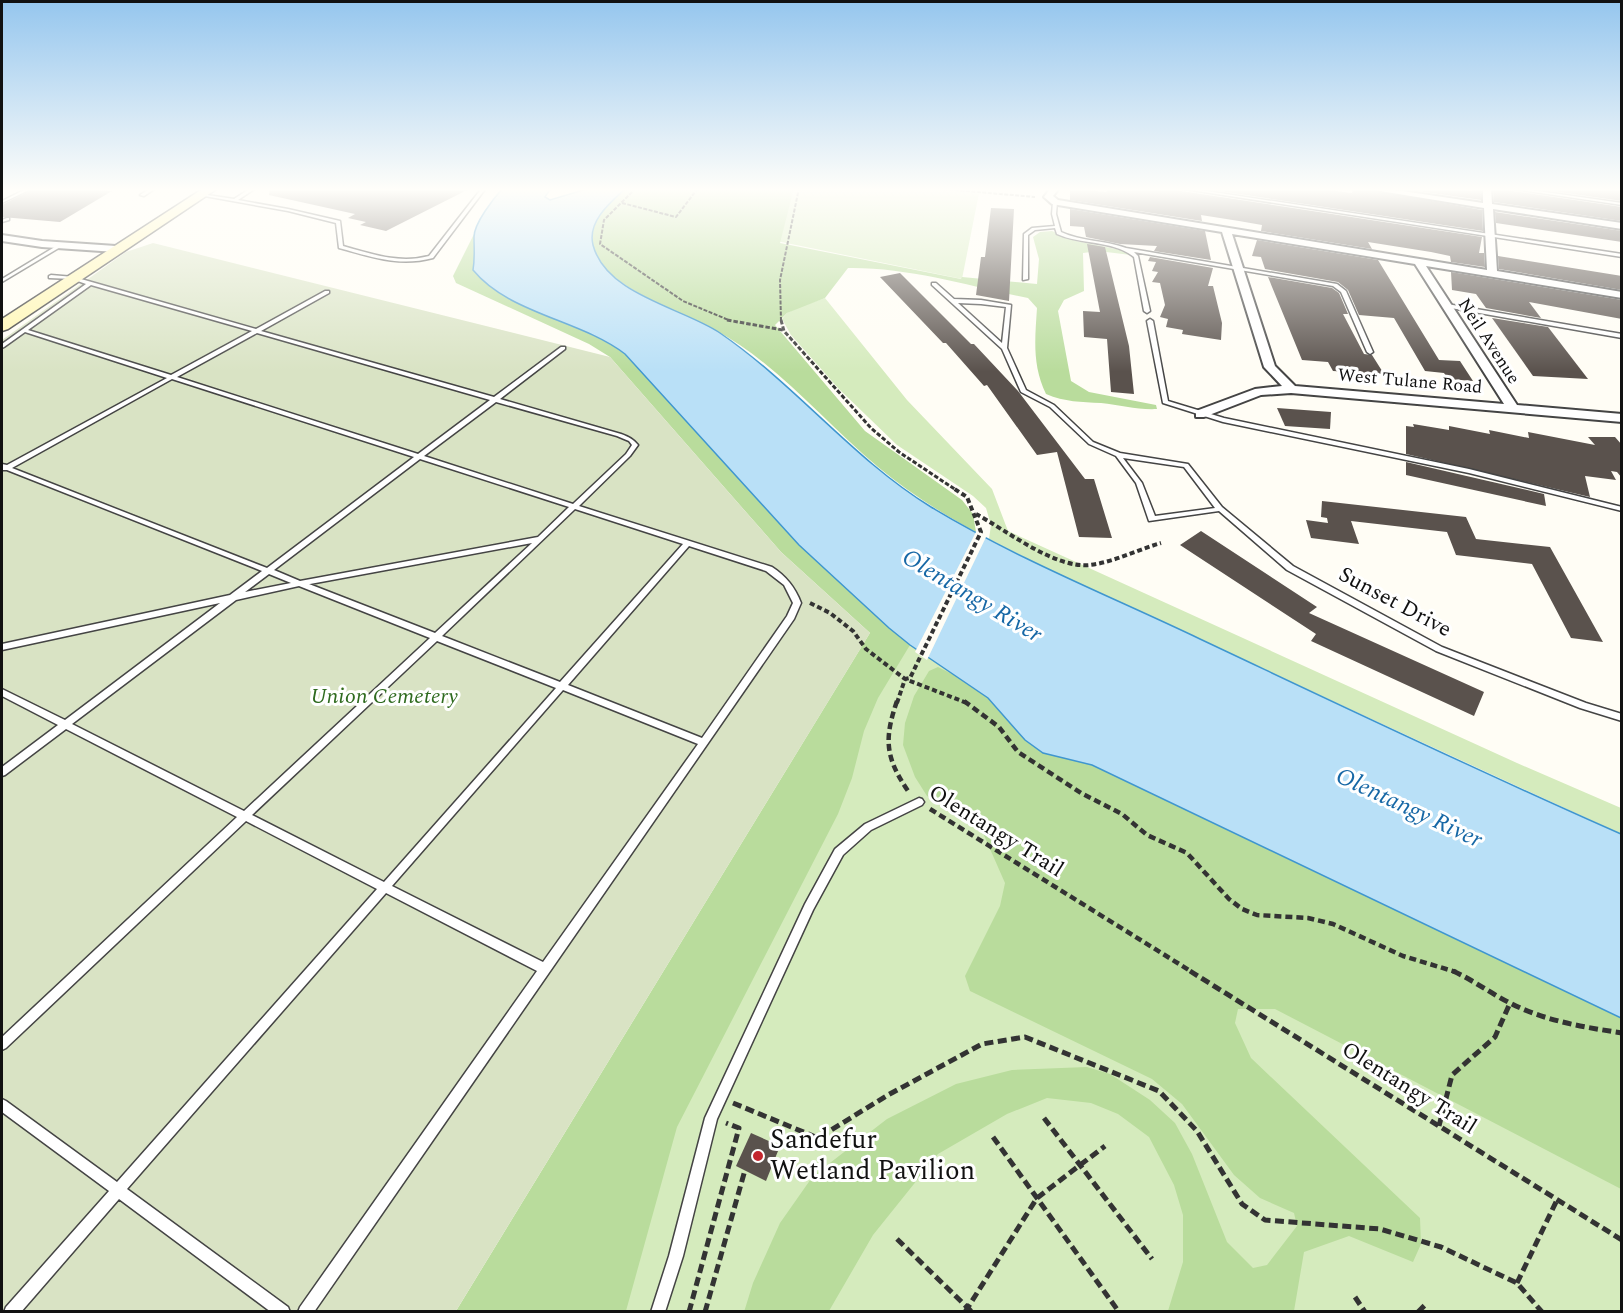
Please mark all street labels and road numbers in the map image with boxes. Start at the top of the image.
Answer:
street label: Neil Avenue [1451,293,1527,389]
street label: West Tulane Road [1337,361,1483,401]
street label: Sunset Drive [1332,558,1458,646]
street label: Olentangy Trail [922,776,1070,886]
street label: Olentangy Trail [1335,1033,1483,1143]

